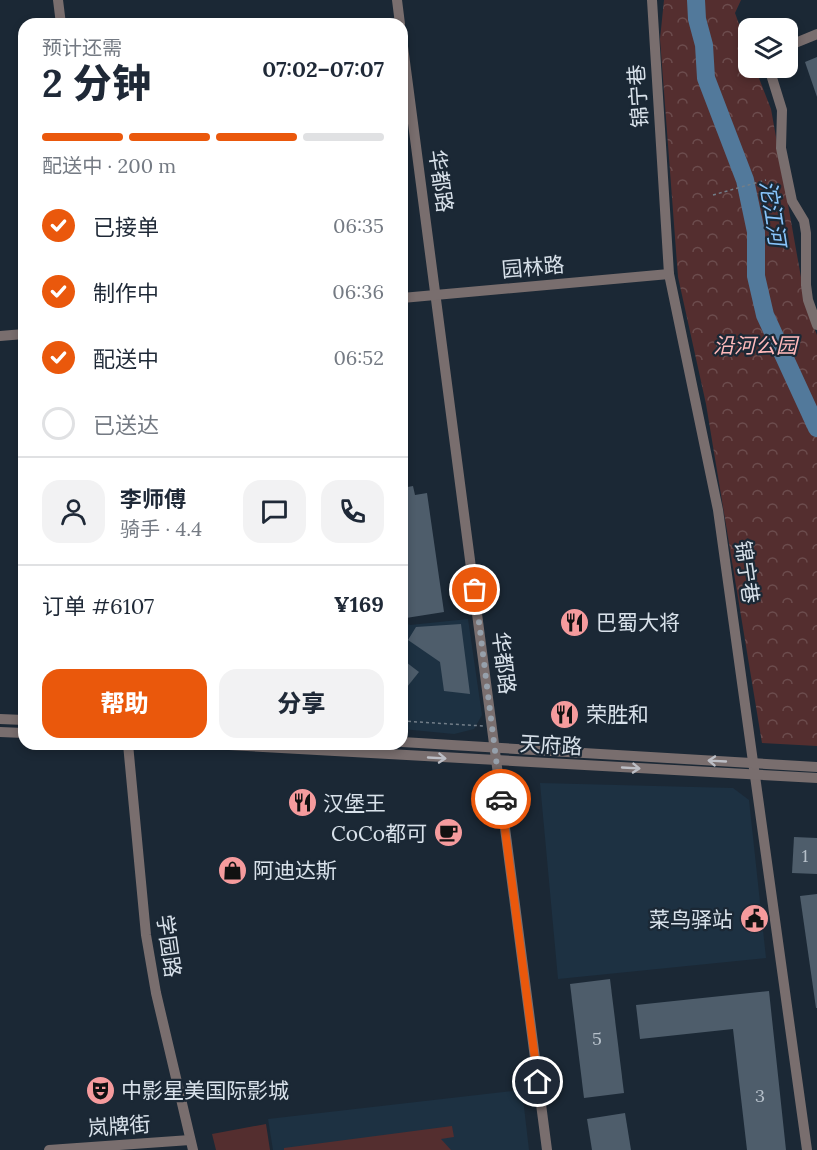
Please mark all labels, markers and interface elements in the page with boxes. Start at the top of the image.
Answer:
map controls [738,18,798,78]
button: layers [738,18,798,78]
text: 预计还需 [42,35,122,60]
text: 07:02–07:07 [262,55,384,83]
text: 2 分钟 [42,58,151,108]
street label: 锦宁巷 [622,64,654,128]
street label: 华都路 [423,148,459,214]
text: 配送中 · 200 m [42,153,176,178]
water label: 沱江河 [754,178,793,252]
icon: check [42,209,75,242]
text: 已接单 [93,213,159,241]
text: 06:35 [333,213,384,238]
street label: 园林路 [500,251,566,283]
icon: check [42,275,75,308]
text: 制作中 [93,279,159,307]
text: 06:36 [332,279,384,304]
park label: 沿河公园 [713,332,800,359]
icon: check [42,341,75,374]
text: 配送中 [93,345,159,373]
text: 06:52 [333,345,384,370]
text: 已送达 [93,411,159,439]
button: person [42,480,105,543]
button: chat [243,480,306,543]
button: phone [321,480,384,543]
text: 李师傅 [120,485,186,513]
text: 骑手 · 4.4 [120,516,202,541]
street label: 锦宁巷 [729,539,765,605]
pin [449,564,500,615]
icon: bag [458,573,491,606]
text: ¥169 [334,590,384,618]
text: 订单 #6107 [42,592,154,620]
restaurant icon: 巴蜀大将 [559,606,591,638]
place label: 巴蜀大将 [596,609,680,636]
street label: 华都路 [487,630,521,696]
button: 帮助 [42,669,207,738]
button: 分享 [219,669,384,738]
restaurant icon: 荣胜和 [549,698,581,730]
place label: 荣胜和 [586,701,649,728]
street label: 天府路 [519,730,583,760]
one-way arrow [426,752,446,763]
one-way arrow [707,755,727,766]
one-way arrow [621,763,641,774]
courier [471,769,531,829]
icon: car [485,783,518,816]
restaurant icon: 汉堡王 [286,787,318,819]
place label: 汉堡王 [323,790,386,817]
cafe icon: CoCo都可 [432,817,464,849]
place label: CoCo都可 [331,820,427,847]
house number: 1 [802,844,808,867]
shop icon: 阿迪达斯 [216,854,248,886]
place label: 阿迪达斯 [253,857,337,884]
public building icon: 菜鸟驿站 [738,903,770,935]
place label: 菜鸟驿站 [649,906,733,933]
street label: 学园路 [151,913,187,979]
house number: 5 [592,1027,602,1050]
pin [512,1056,563,1107]
icon: home [521,1065,554,1098]
theatre icon: 中影星美国际影城 [84,1074,116,1106]
place label: 中影星美国际影城 [121,1077,289,1104]
house number: 3 [755,1084,765,1107]
street label: 岚牌街 [87,1110,151,1142]

